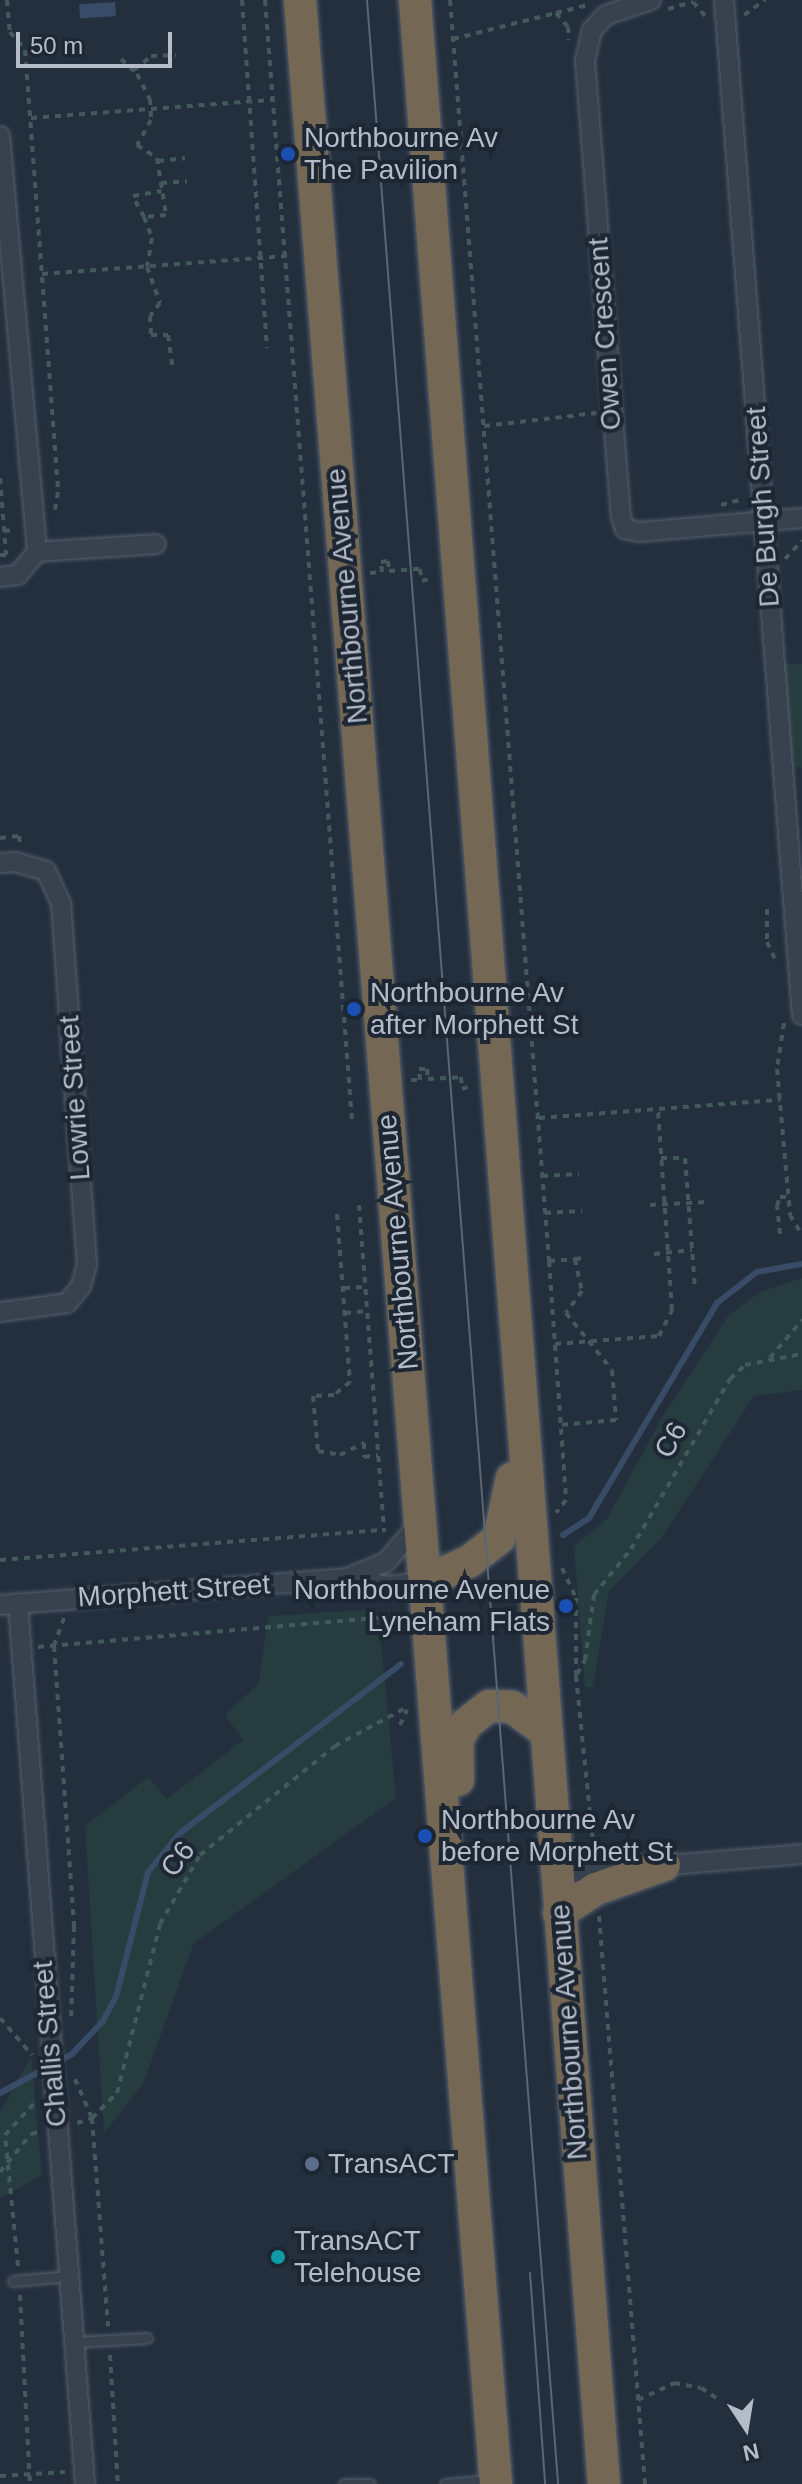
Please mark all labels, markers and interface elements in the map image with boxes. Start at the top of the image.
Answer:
scale bar [20,16,176,66]
text: 50 m [30,32,83,59]
place label: Northbourne Av The Pavilion [304,121,500,187]
marker: Northbourne Av The Pavilion [279,145,297,163]
street label: Owen Crescent [582,237,628,431]
street label: De Burgh Street [739,406,787,608]
street label: Northbourne Avenue [319,466,375,726]
place label: Northbourne Av after Morphett St [370,976,579,1042]
marker: Northbourne Av after Morphett St [345,1000,363,1018]
street label: Lowrie Street [52,1015,98,1181]
street label: Northbourne Avenue [370,1112,426,1372]
street label: C6 [648,1416,694,1464]
street label: Morphett Street [77,1568,271,1614]
place label: Northbourne Avenue Lyneham Flats [292,1573,550,1639]
marker: Northbourne Avenue Lyneham Flats [557,1597,575,1615]
place label: Northbourne Av before Morphett St [441,1803,673,1869]
marker: Northbourne Av before Morphett St [416,1827,434,1845]
street label: C6 [154,1835,202,1883]
street label: Northbourne Avenue [543,1902,595,2162]
street label: Challis Street [26,1960,74,2128]
place label: TransACT [328,2147,455,2181]
marker: TransACT [303,2155,321,2173]
place label: TransACT Telehouse [294,2224,422,2290]
marker: TransACT Telehouse [269,2248,287,2266]
north arrow [706,2388,786,2468]
text: N [741,2438,761,2466]

